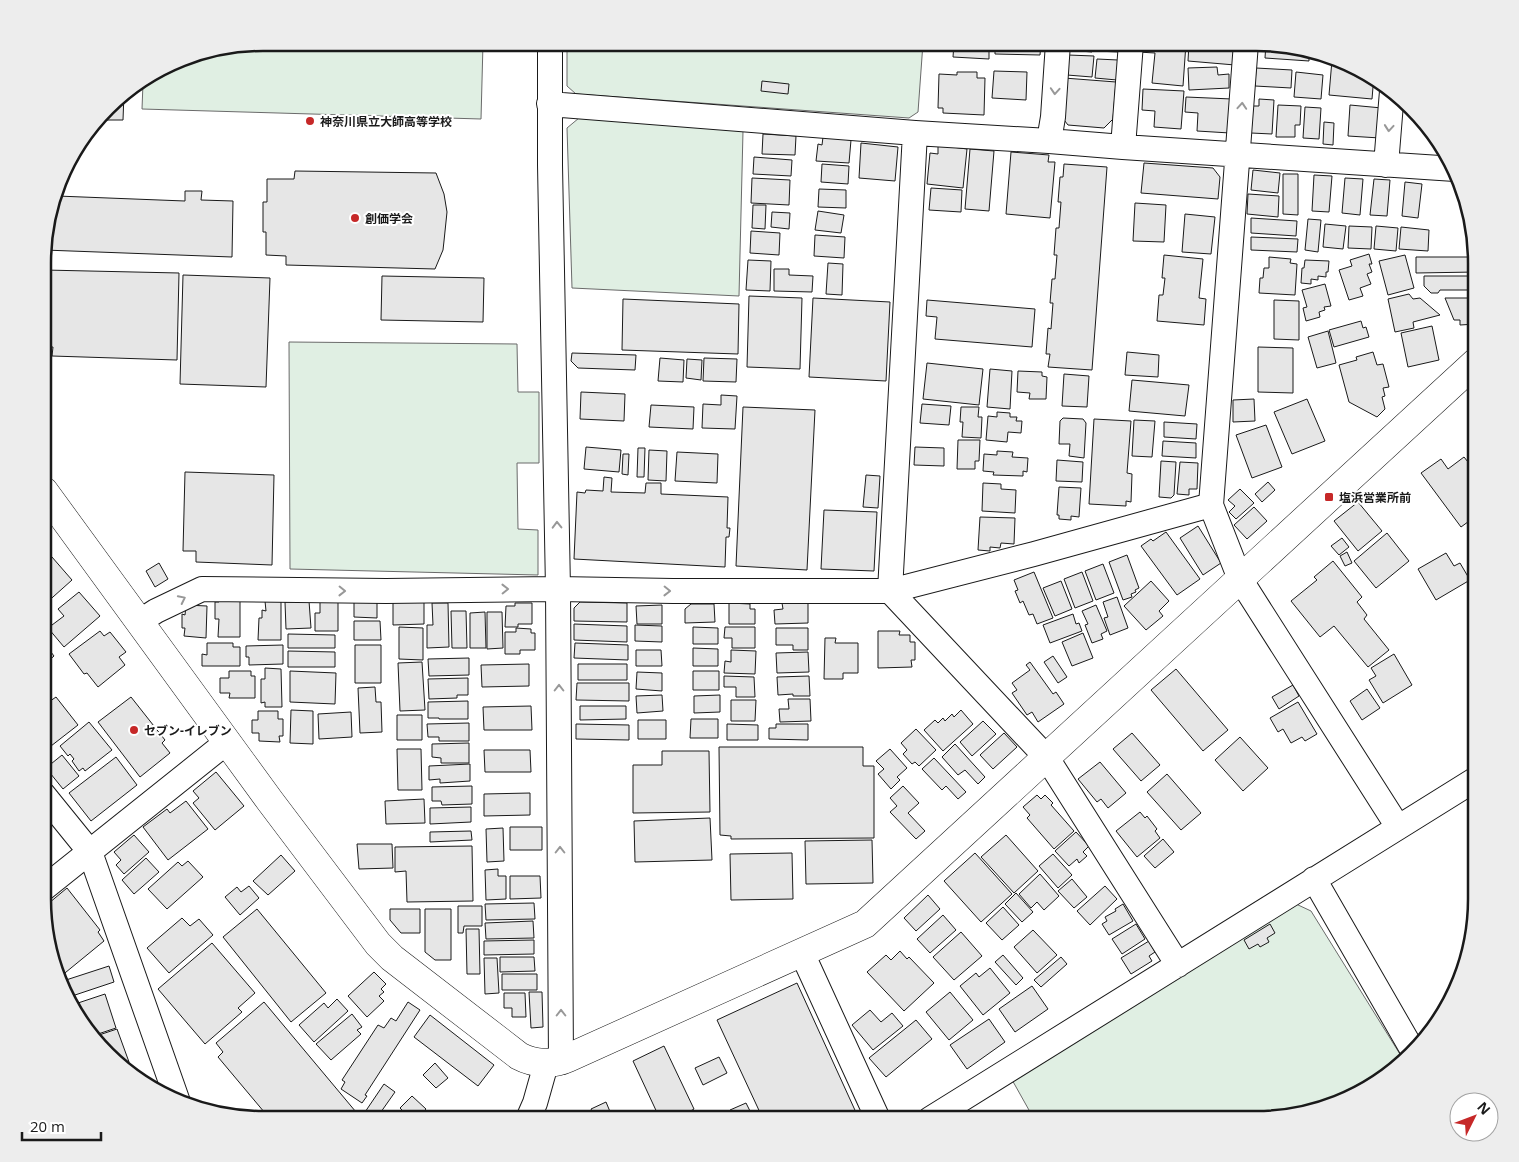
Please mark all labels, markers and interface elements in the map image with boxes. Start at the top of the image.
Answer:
one-way arrow [1049,88,1060,96]
one-way arrow [1236,102,1247,110]
place label: 神奈川県立大師高等学校 [320,113,452,130]
marker: 神奈川県立大師高等学校 [304,115,316,127]
one-way arrow [1383,124,1394,132]
place label: 創価学会 [365,210,413,227]
marker: 創価学会 [349,212,361,224]
place label: 塩浜営業所前 [1339,489,1411,506]
marker: 塩浜営業所前 [1323,491,1335,503]
one-way arrow [552,521,562,529]
one-way arrow [501,584,509,595]
one-way arrow [339,586,347,596]
one-way arrow [664,586,672,596]
one-way arrow [177,594,186,605]
one-way arrow [554,684,564,692]
place label: セブン-イレブン [144,722,232,739]
marker: セブン-イレブン [128,724,140,736]
one-way arrow [555,846,565,854]
one-way arrow [556,1009,566,1016]
north arrow [1449,1092,1499,1142]
text: N [1473,1097,1495,1119]
scale bar [22,1110,101,1142]
text: 20 m [30,1116,65,1136]

